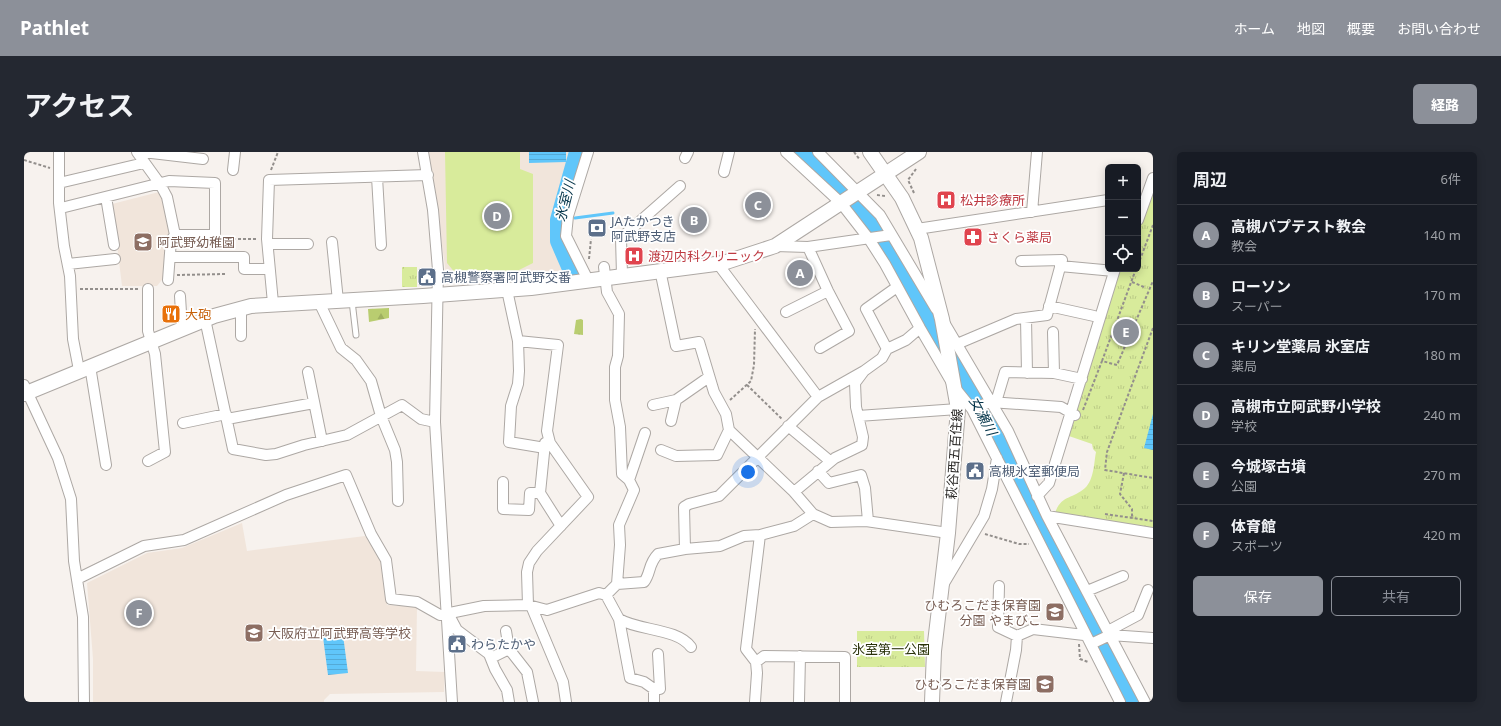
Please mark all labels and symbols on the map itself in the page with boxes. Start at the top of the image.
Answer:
water label: 氷室川 [550,176,579,224]
hospital icon: 松井診療所 [935,189,957,211]
pin: C [745,190,771,220]
place label: 松井診療所 [960,191,1025,209]
pin: D [484,201,510,231]
pin: B [681,205,707,235]
place label: JAたかつき 阿武野支店 [609,212,676,245]
bank icon: JAたかつき 阿武野支店 [586,217,608,239]
pharmacy icon: さくら薬局 [962,226,984,248]
place label: さくら薬局 [987,228,1052,246]
school or university icon: 阿武野幼稚園 [132,231,154,253]
place label: 阿武野幼稚園 [157,233,235,251]
hospital icon: 渡辺内科クリニック [623,245,645,267]
place label: 渡辺内科クリニック [648,247,765,265]
pin: A [787,258,813,288]
public building icon: 高槻警察署阿武野交番 [416,266,438,288]
place label: 高槻警察署阿武野交番 [441,268,571,286]
restaurant icon: 大砲 [160,303,182,325]
place label: 大砲 [185,305,211,323]
pin: E [1113,317,1139,347]
water label: 女瀬川 [965,393,1003,441]
street label: 萩谷西五百住線 [942,408,966,500]
public building icon: 高槻氷室郵便局 [964,460,986,482]
your location [738,462,758,482]
place label: 高槻氷室郵便局 [989,462,1080,480]
place label: ひむろこだま保育園 分園 やまびこ [924,596,1041,629]
pin: F [126,598,152,628]
school or university icon: ひむろこだま保育園 分園 やまびこ [1044,601,1066,623]
school or university icon: 大阪府立阿武野高等学校 [243,622,265,644]
place label: 大阪府立阿武野高等学校 [268,624,411,642]
public building icon: わらたかや [446,633,468,655]
place label: わらたかや [471,635,536,653]
park label: 氷室第一公園 [852,640,930,658]
school or university icon: ひむろこだま保育園 [1034,673,1056,695]
place label: ひむろこだま保育園 [914,675,1031,693]

